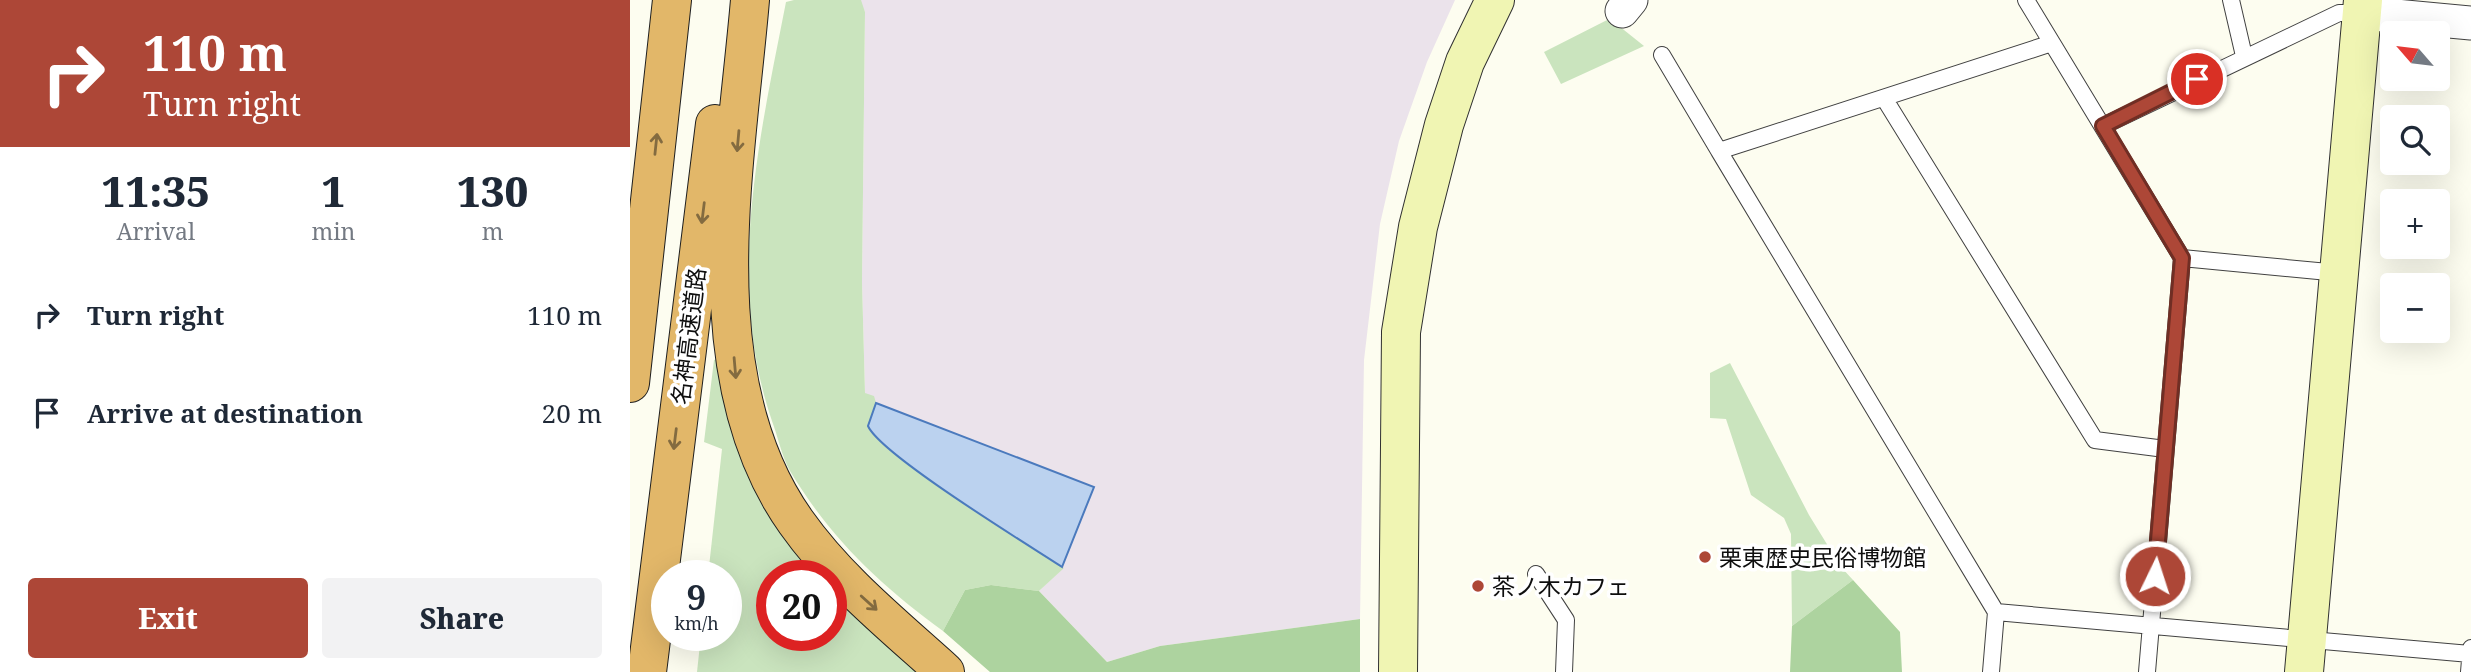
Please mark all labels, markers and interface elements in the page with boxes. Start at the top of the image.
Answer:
text: 110 m [143,19,287,85]
north arrow [2380,21,2450,91]
map controls [2380,21,2450,343]
icon: right [28,28,119,119]
pin [2167,49,2227,109]
icon: arrive [2178,60,2216,98]
text: Turn right [143,82,301,125]
button: search [2380,105,2450,175]
one-way arrow [731,129,744,152]
one-way arrow [650,134,663,156]
text: 11:35 [102,162,210,219]
text: 1 [322,162,345,219]
text: 130 [457,162,528,219]
button: + [2380,189,2450,259]
one-way arrow [697,202,710,224]
text: Arrival [116,215,195,247]
text: min [311,215,355,247]
text: m [482,215,504,247]
street label: 名神高速道路 [664,266,712,406]
button: − [2380,273,2450,343]
icon: right [28,296,66,334]
text: Turn right [87,297,224,333]
text: 110 m [527,297,602,333]
one-way arrow [729,356,742,379]
icon: arrive [28,394,66,432]
text: Arrive at destination [87,395,363,431]
text: 20 m [542,395,602,431]
one-way arrow [669,427,682,450]
position arrow [2118,539,2192,613]
place label: 栗東歴史民俗博物館 [1719,541,1926,573]
marker: 栗東歴史民俗博物館 [1697,549,1713,565]
speed limit sign: 20 [756,560,847,651]
place label: 茶ノ木カフェ [1492,570,1630,602]
text: 9 [687,573,706,620]
button: Exit [28,578,308,658]
button: Share [322,578,602,658]
marker: 茶ノ木カフェ [1470,578,1486,594]
one-way arrow [860,595,877,612]
text: km/h [674,611,719,635]

